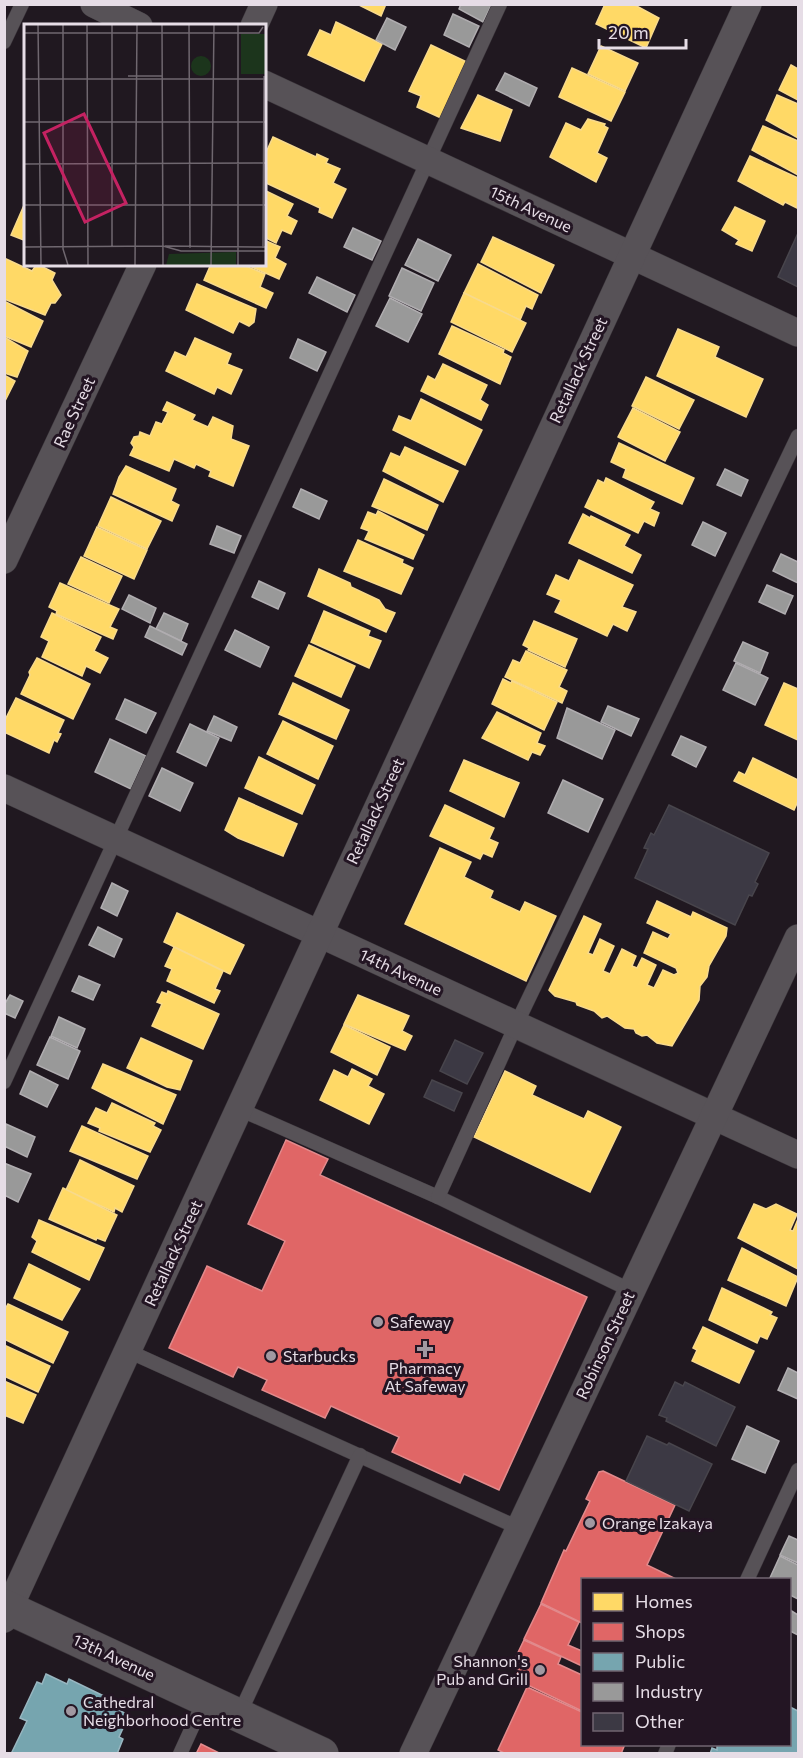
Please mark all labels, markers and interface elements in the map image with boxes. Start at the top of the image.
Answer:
scale bar [599,12,686,50]
text: 20 m [608,21,649,43]
inset map [24,24,266,266]
street label: 15th Avenue [487,181,575,236]
street label: Retallack Street [545,313,611,426]
street label: Rae Street [49,373,98,450]
street label: Retallack Street [342,754,408,867]
street label: 14th Avenue [357,944,445,999]
street label: Retallack Street [140,1196,206,1309]
street label: Robinson Street [571,1287,638,1402]
place label: Safeway [390,1312,451,1331]
marker: Safeway [371,1315,385,1329]
marker: Pharmacy At Safeway [418,1342,432,1356]
place label: Starbucks [283,1346,356,1365]
marker: Starbucks [264,1349,278,1363]
place label: Pharmacy At Safeway [384,1358,466,1395]
place label: Orange Izakaya [602,1513,713,1532]
marker: Orange Izakaya [583,1516,597,1530]
legend [581,1578,791,1746]
text: Homes [635,1590,693,1612]
text: Shops [635,1620,685,1642]
street label: 13th Avenue [70,1629,158,1684]
text: Public [635,1650,685,1672]
place label: Shannon's Pub and Grill [436,1651,528,1688]
marker: Shannon's Pub and Grill [533,1663,547,1677]
text: Industry [635,1680,703,1702]
place label: Cathedral Neighborhood Centre [83,1692,241,1729]
marker: Cathedral Neighborhood Centre [64,1704,78,1718]
text: Other [635,1710,684,1732]

